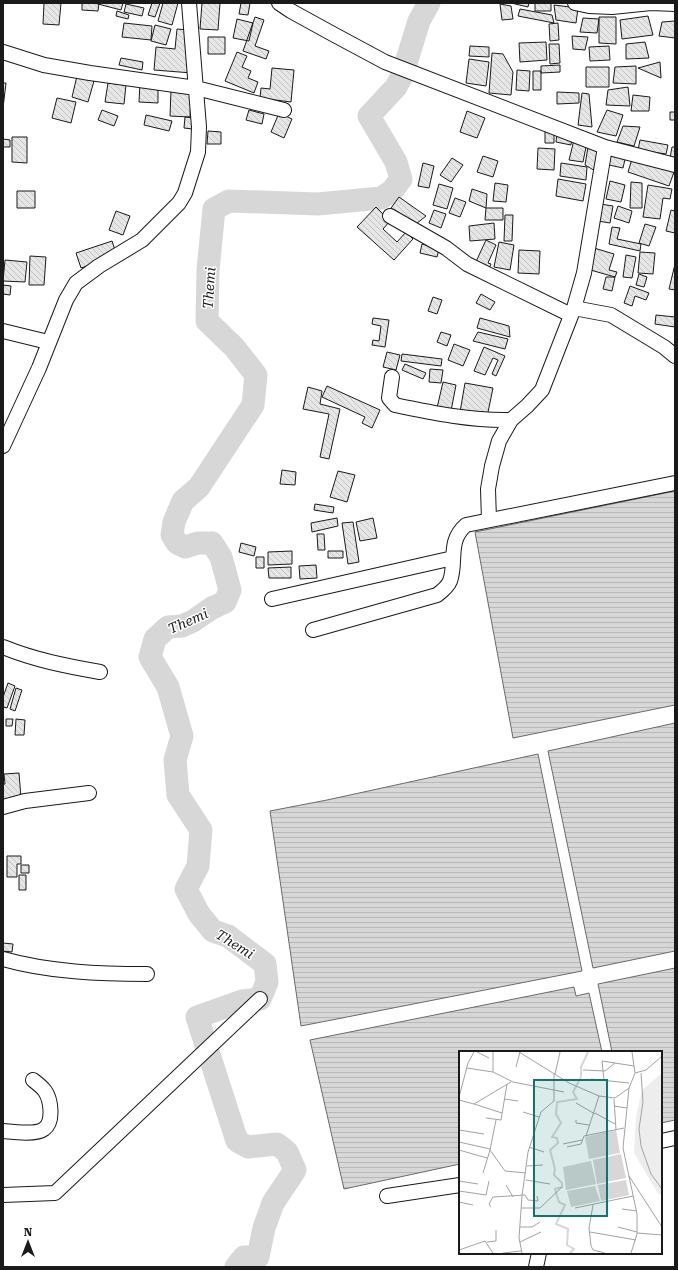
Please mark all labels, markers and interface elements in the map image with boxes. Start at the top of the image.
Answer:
water label: Themi [200,266,218,310]
water label: Themi [166,605,210,637]
water label: Themi [213,926,257,962]
inset map [459,1051,662,1254]
north arrow [8,1222,48,1262]
text: N [24,1226,33,1239]

